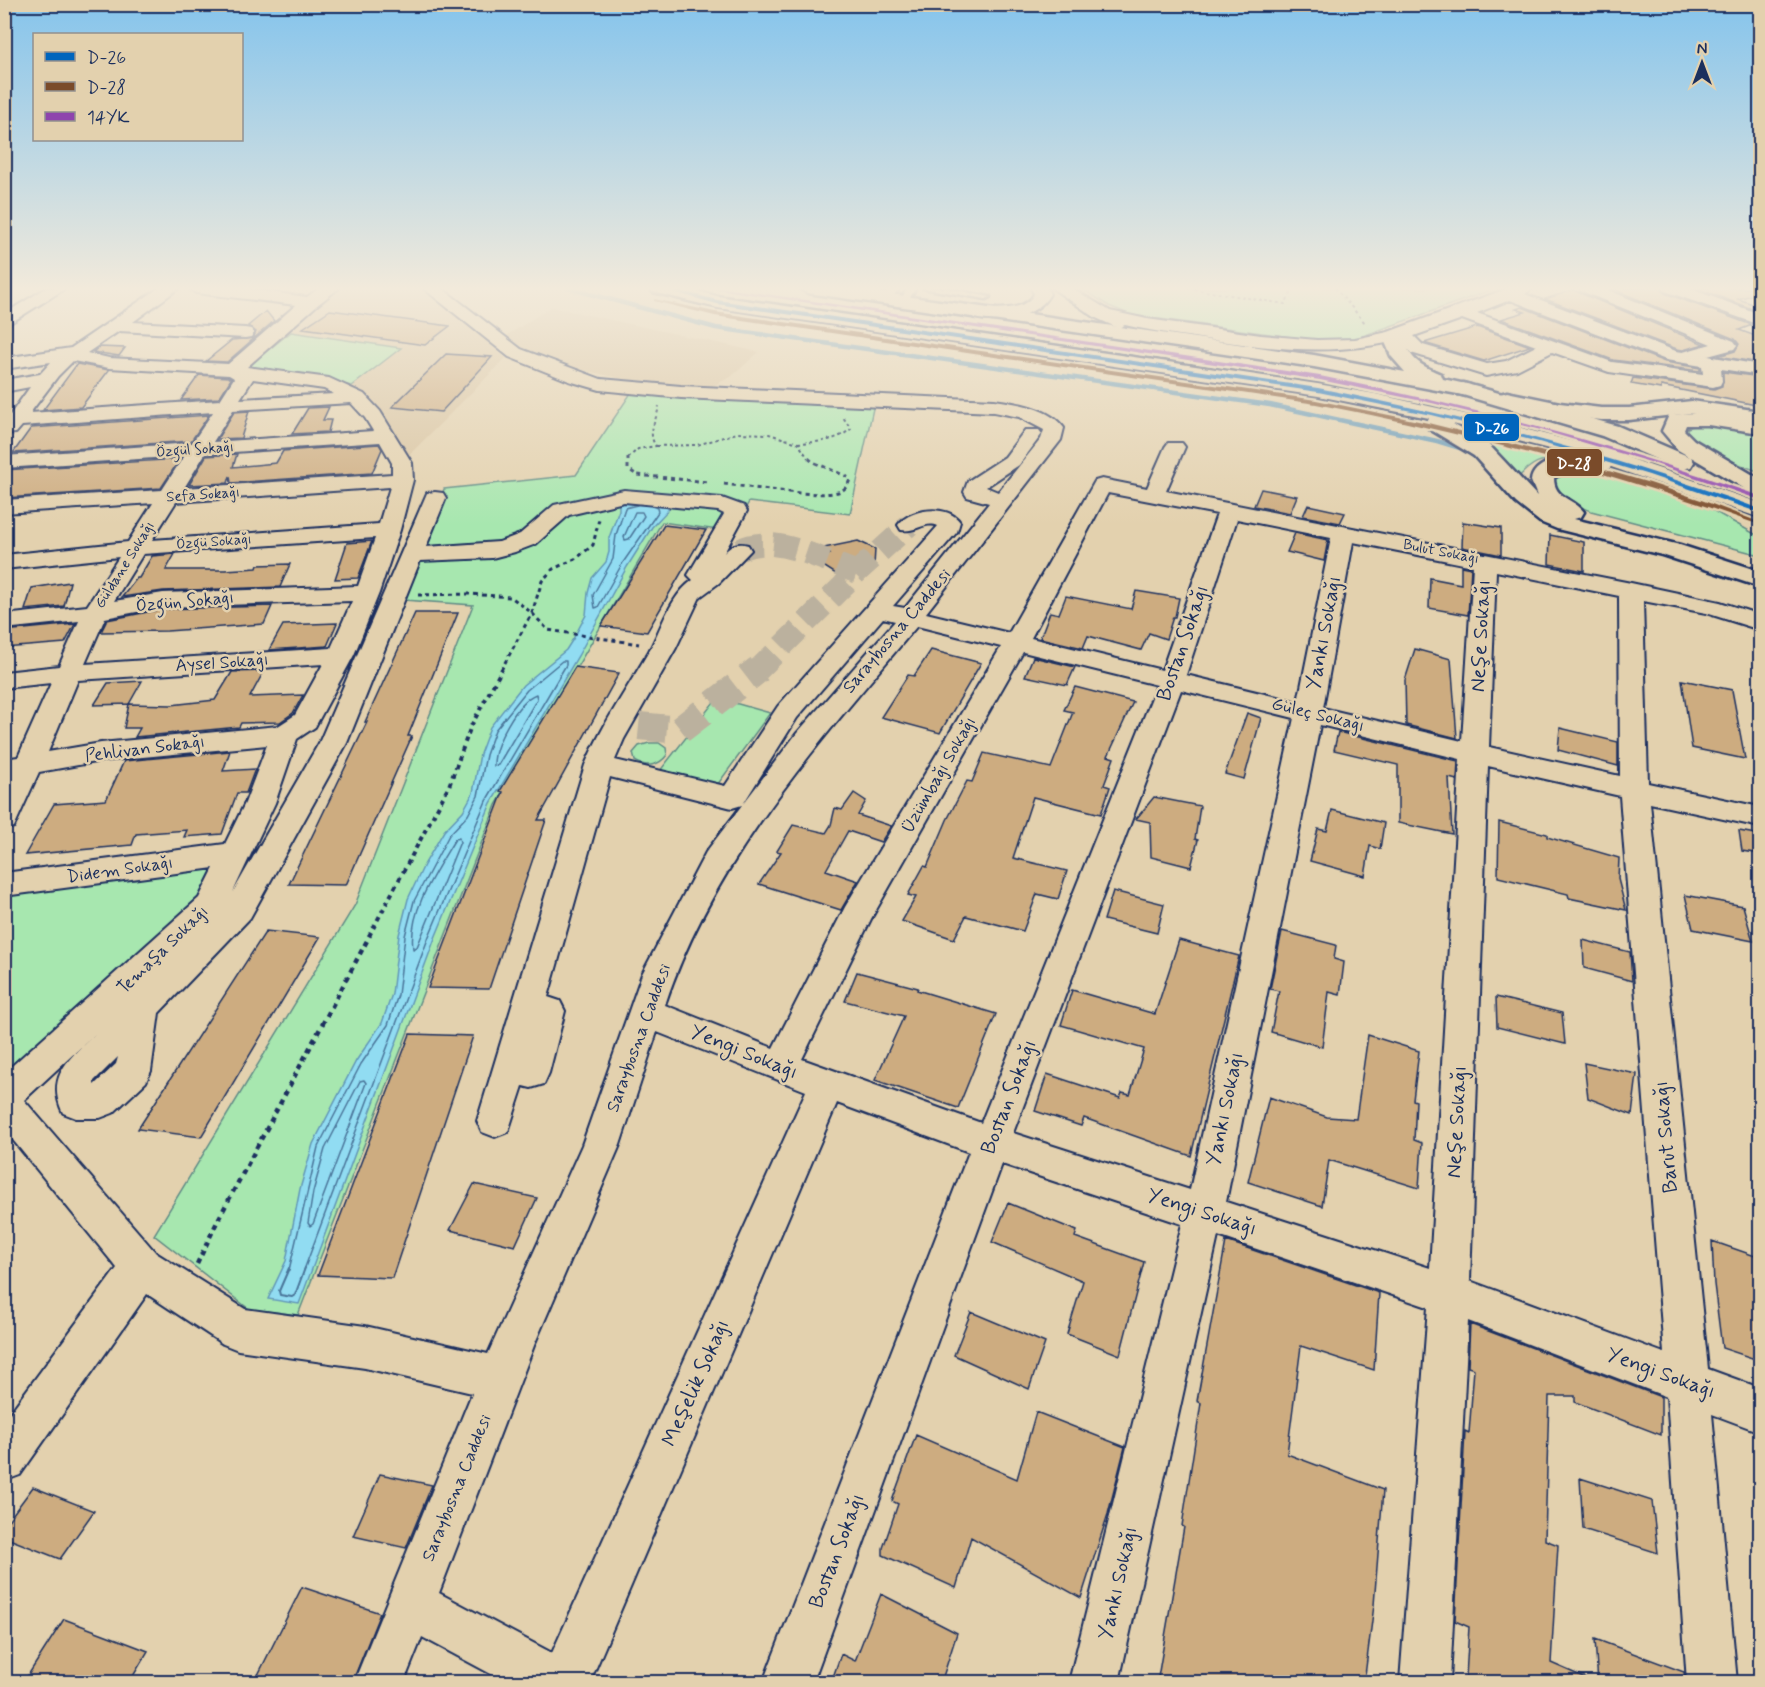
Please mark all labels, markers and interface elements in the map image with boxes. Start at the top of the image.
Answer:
legend [33,33,243,141]
north arrow [1672,33,1732,93]
text: N [1697,39,1707,60]
text: D-26 [87,46,126,70]
text: D-28 [87,76,126,100]
text: 14YK [87,106,130,130]
line badge: D-26 [1463,413,1520,442]
text: D-26 [1475,419,1510,440]
street label: Özgül Sokağı [156,437,235,464]
line badge: D-28 [1546,448,1603,477]
text: D-28 [1557,454,1592,475]
street label: Sefa Sokağı [165,482,241,508]
street label: Güldane Sokağı [90,518,160,612]
street label: Özgü Sokağı [176,529,252,556]
street label: Bulut Sokağı [1401,535,1481,569]
street label: Saraybosna Caddesi [837,563,957,699]
street label: Yankı Sokağı [1299,574,1349,692]
street label: Neşe Sokağı [1464,579,1498,693]
street label: Bostan Sokağı [1150,581,1216,705]
street label: Özgün Sokağı [135,586,235,620]
street label: Aysel Sokağı [175,648,269,678]
street label: Güleç Sokağı [1269,692,1367,738]
street label: Üzümbağı Sokağı [896,712,982,838]
street label: Pehlivan Sokağı [84,730,206,768]
street label: Didem Sokağı [65,851,175,889]
street label: Temaşa Sokağı [112,900,214,1000]
street label: Saraybosna Caddesi [601,960,677,1116]
street label: Yengi Sokağı [686,1018,802,1087]
street label: Bostan Sokağı [974,1036,1044,1158]
street label: Yankı Sokağı [1199,1050,1251,1168]
street label: Neşe Sokağı [1440,1065,1474,1179]
street label: Barut Sokağı [1647,1080,1685,1194]
street label: Yengi Sokağı [1143,1181,1260,1244]
street label: Meşelik Sokağı [656,1315,736,1451]
street label: Yengi Sokağı [1602,1340,1719,1407]
street label: Saraybosna Caddesi [417,1411,497,1565]
street label: Bostan Sokağı [802,1490,872,1612]
street label: Yankı Sokağı [1091,1524,1145,1642]

